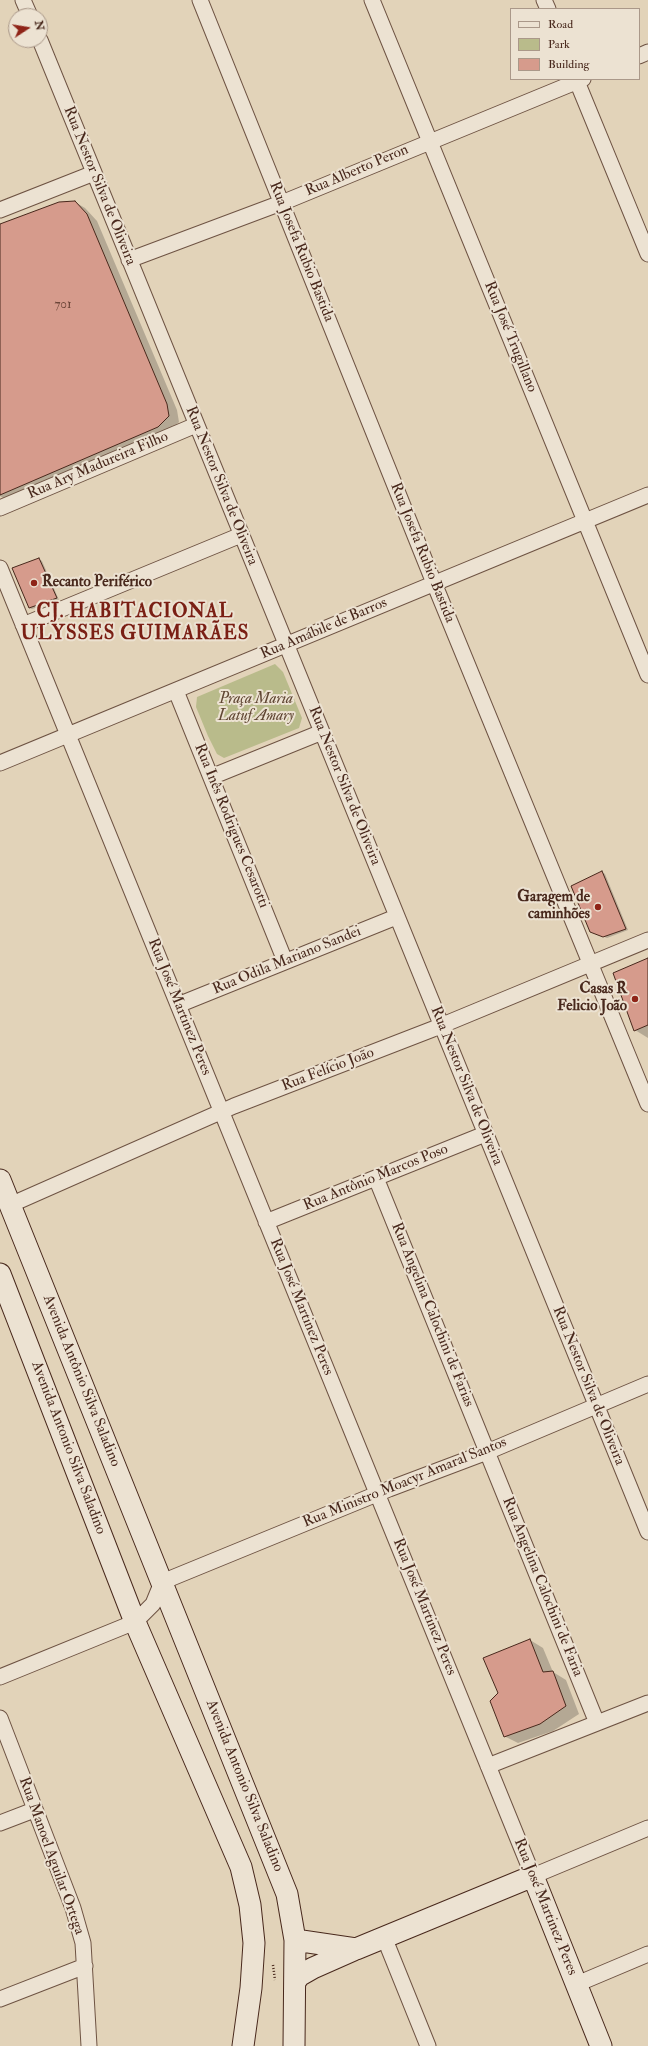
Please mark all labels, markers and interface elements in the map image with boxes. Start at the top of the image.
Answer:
north arrow [8,8,48,48]
legend [510,8,640,80]
text: Road [548,17,573,32]
text: N [32,19,47,32]
text: Park [548,37,570,52]
text: Building [548,57,589,72]
street label: Rua Nestor Silva de Oliveira [59,104,139,268]
street label: Rua Alberto Peron [303,141,411,201]
street label: Rua Josefa Rubio Bastida [265,179,337,325]
street label: Rua José Trugillano [480,279,540,395]
house number: 701 [54,297,72,313]
street label: Rua Nestor Silva de Oliveira [181,404,261,568]
street label: Rua Ary Madureira Filho [25,428,171,504]
street label: Rua Josefa Rubio Bastida [386,480,458,626]
place label: Recanto Periférico [42,574,152,592]
marker: Recanto Periférico [29,578,39,588]
street label: Rua Amábile de Barros [258,594,390,664]
district label: CJ. HABITACIONAL ULYSSES GUIMARÃES [21,602,249,646]
park label: Praça Maria Latuf Amary [218,691,294,726]
street label: Rua Nestor Silva de Oliveira [304,704,384,868]
street label: Rua Inês Rodrigues Cesarotti [190,741,272,911]
place label: Garagem de caminhões [517,889,590,924]
marker: Garagem de caminhões [593,902,603,912]
street label: Rua Odila Mariano Sandei [210,923,364,999]
street label: Rua José Martinez Peres [143,936,215,1078]
place label: Casas R Felicio João [557,981,627,1016]
marker: Casas R Felicio João [630,994,640,1004]
street label: Rua Nestor Silva de Oliveira [426,1004,506,1168]
street label: Rua Felício João [279,1044,377,1096]
street label: Rua Antônio Marcos Poso [301,1141,451,1215]
street label: Rua Angelina Calochini de Farias [387,1220,477,1410]
street label: Rua José Martinez Peres [265,1236,337,1378]
street label: Avenida Antônio Silva Saladino [38,1292,124,1470]
street label: Rua Nestor Silva de Oliveira [548,1304,628,1468]
street label: Avenida Antonio Silva Saladino [27,1359,109,1537]
street label: Rua Ministro Moacyr Amaral Santos [300,1434,510,1532]
street label: Rua Angelina Calochini de Faria [498,1495,586,1679]
street label: Rua José Martinez Peres [388,1536,460,1678]
street label: Avenida Antonio Silva Saladino [201,1697,287,1875]
street label: Rua Manoel Aguilar Ortega [14,1775,88,1937]
street label: Rua José Martinez Peres [509,1836,581,1978]

